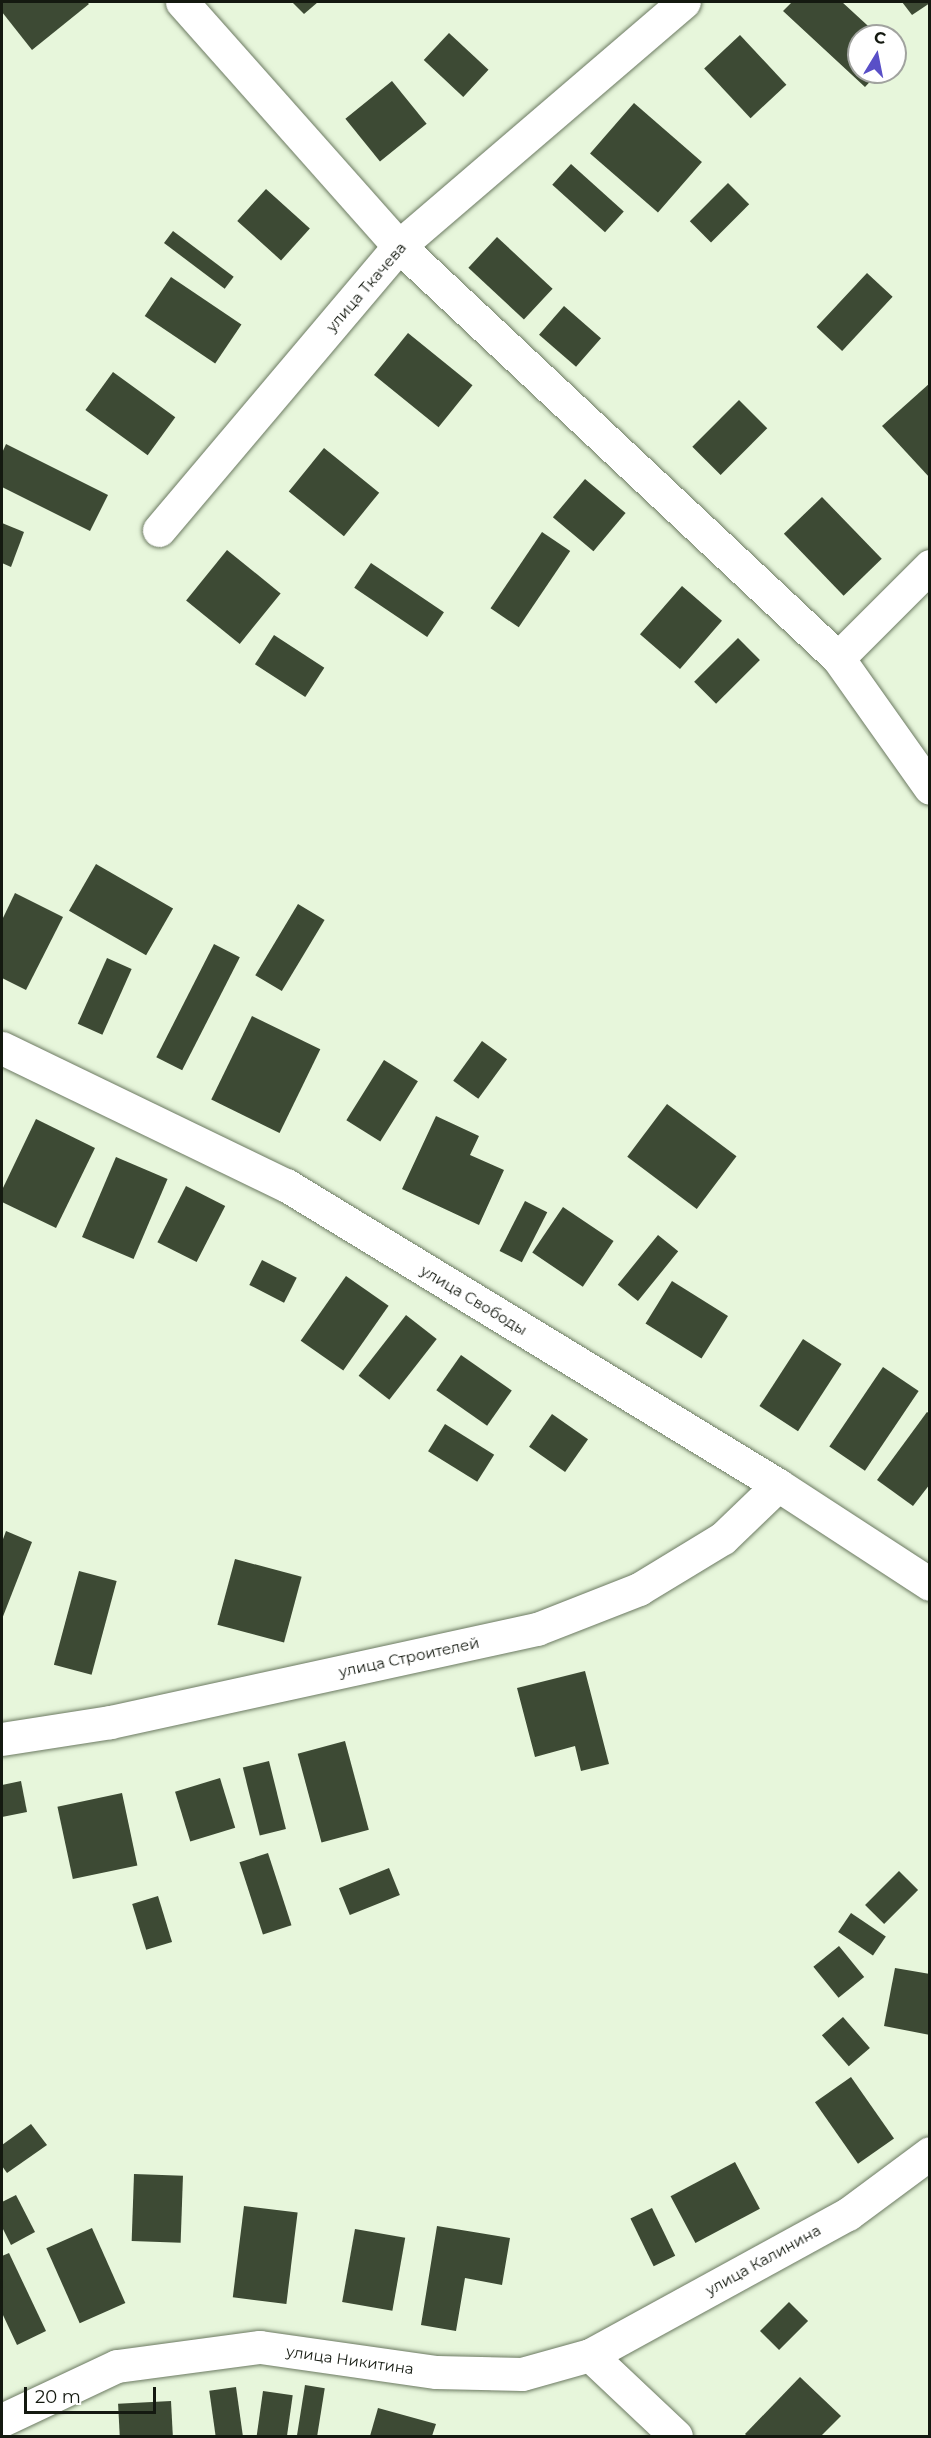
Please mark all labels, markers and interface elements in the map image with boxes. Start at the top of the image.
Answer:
north arrow [847,24,907,84]
text: С [872,27,887,48]
street label: улица Ткачева [322,239,410,335]
street label: улица Свободы [417,1261,531,1339]
street label: улица Строителей [337,1633,481,1681]
street label: улица Калинина [702,2221,824,2299]
street label: улица Никитина [285,2342,415,2378]
scale bar [27,2375,159,2413]
text: 20 m [35,2386,81,2408]

